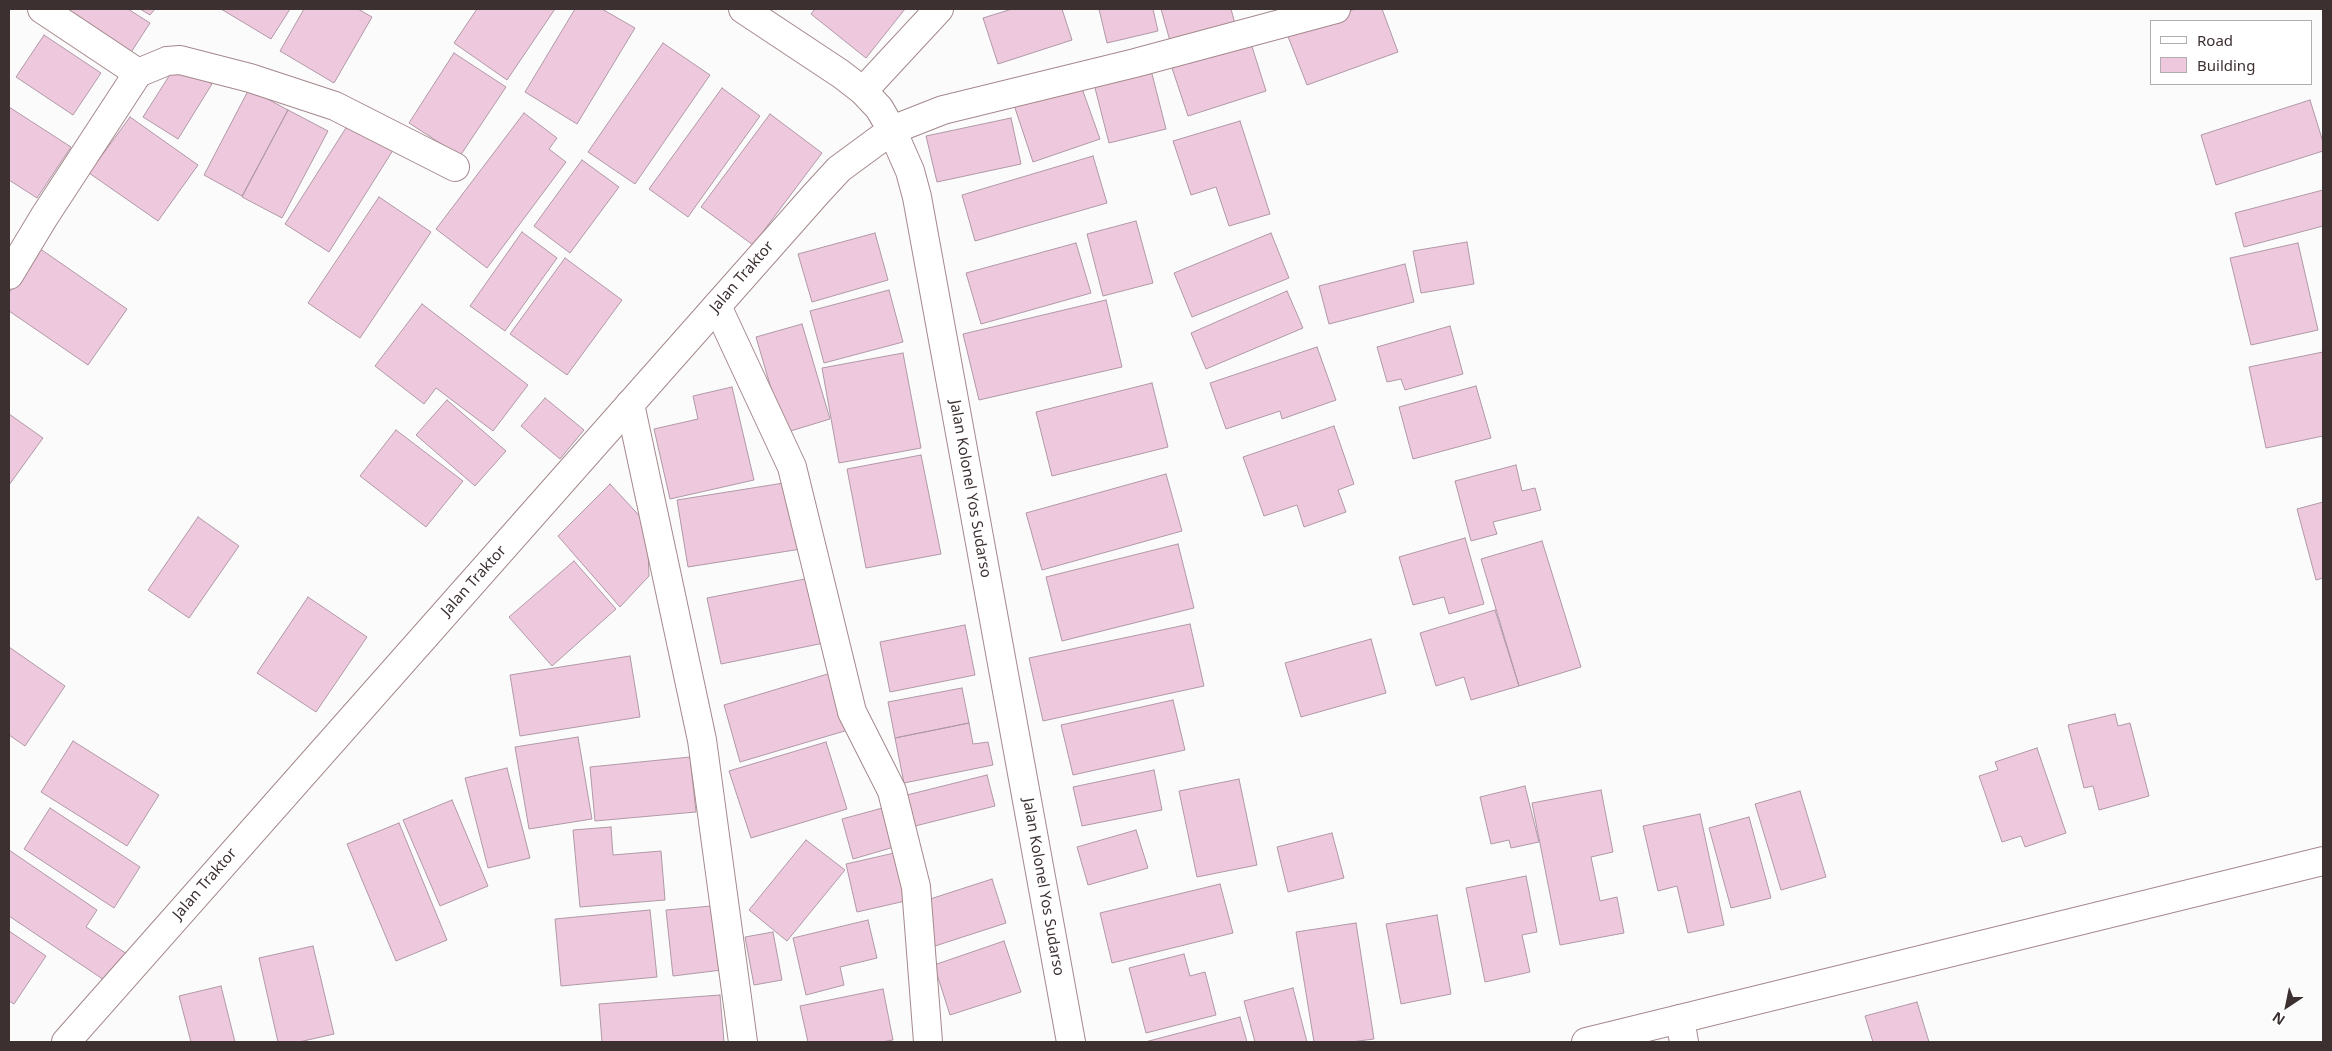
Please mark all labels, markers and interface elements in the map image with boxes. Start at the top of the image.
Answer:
legend [2150,20,2312,85]
text: Road [2197,30,2233,50]
text: Building [2197,55,2255,75]
street label: Jalan Traktor [706,238,778,316]
street label: Jalan Kolonel Yos Sudarso [945,399,995,579]
street label: Jalan Traktor [438,542,510,620]
street label: Jalan Kolonel Yos Sudarso [1018,797,1068,977]
street label: Jalan Traktor [169,845,241,923]
north arrow [2262,981,2312,1031]
text: N [2268,1008,2288,1030]

